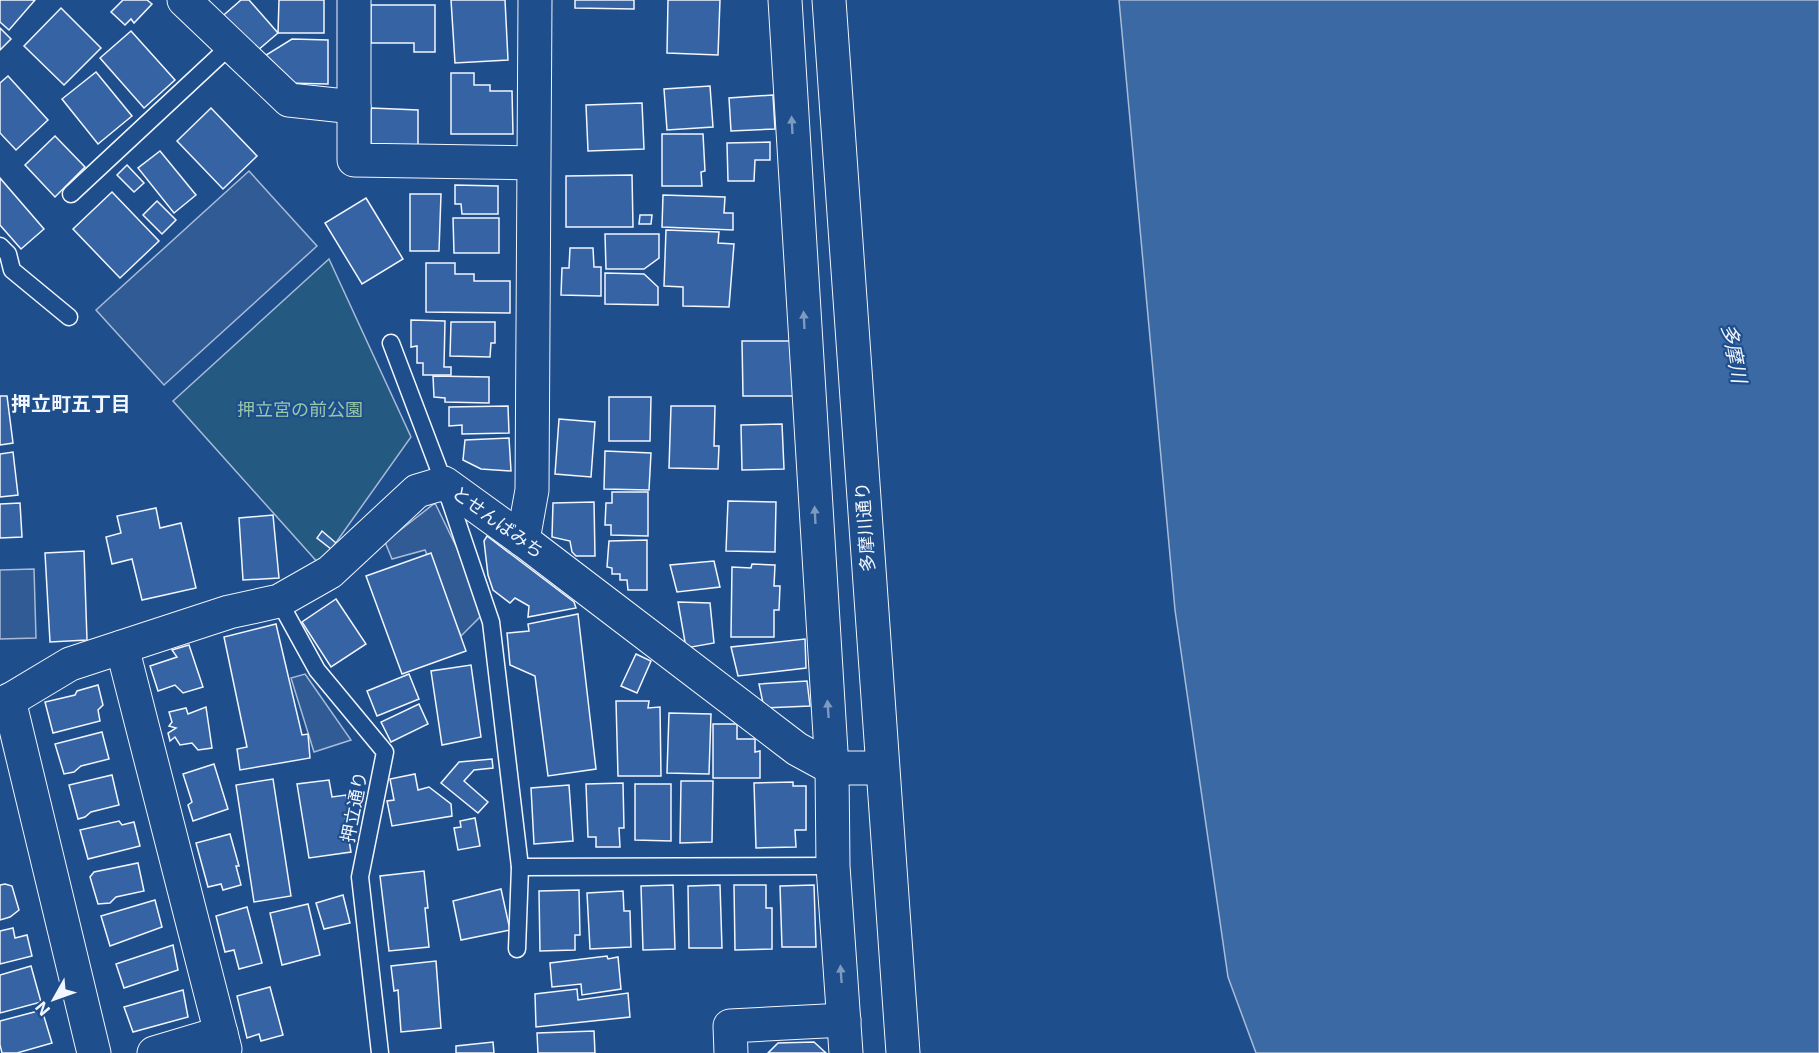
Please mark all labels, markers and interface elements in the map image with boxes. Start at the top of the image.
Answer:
one-way arrow [788,116,797,135]
one-way arrow [799,310,808,329]
water label: 多摩川 [1716,321,1752,387]
district label: 押立町五丁目 [11,392,131,416]
park label: 押立宮の前公園 [237,399,363,420]
street label: 多摩川通り [851,481,879,573]
street label: とせんばみち [448,482,548,562]
one-way arrow [811,505,820,524]
one-way arrow [823,700,832,719]
street label: 押立通り [337,770,371,844]
one-way arrow [836,964,846,983]
north arrow [24,969,84,1029]
text: N [31,998,54,1020]

